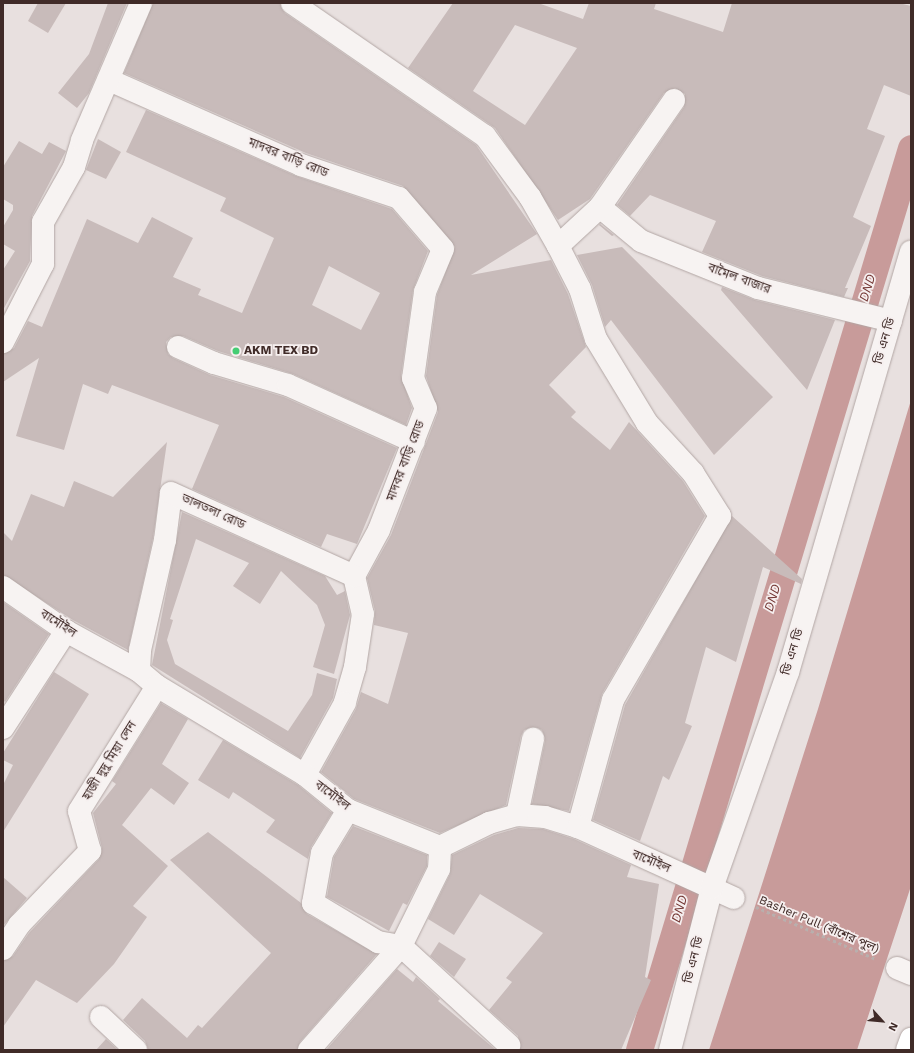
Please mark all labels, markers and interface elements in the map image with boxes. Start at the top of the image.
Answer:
street label: মাদবর বাড়ি রোড [246,135,330,181]
street label: বামৈল বাজার [706,261,772,297]
water label: DND [856,272,880,304]
street label: ডি এন ডি [872,316,898,366]
place label: AKM TEX BD [244,344,318,358]
marker: AKM TEX BD [231,346,241,356]
street label: মাদবর বাড়ি রোড [384,419,428,503]
street label: তালতলা রোড [179,492,247,532]
water label: DND [761,582,785,614]
street label: বামৌইল [37,607,79,641]
street label: ডি এন ডি [779,627,807,677]
street label: হাজী দুদু মিয়া লেন [80,719,140,803]
street label: বামৌইল [312,778,352,814]
street label: বামৌইল [630,847,672,877]
street label: Basher Pull (বাঁশের পুল) [756,893,882,957]
water label: DND [669,894,691,924]
street label: ডি এন ডি [681,935,707,985]
north arrow [862,1001,902,1041]
text: N [885,1020,901,1033]

